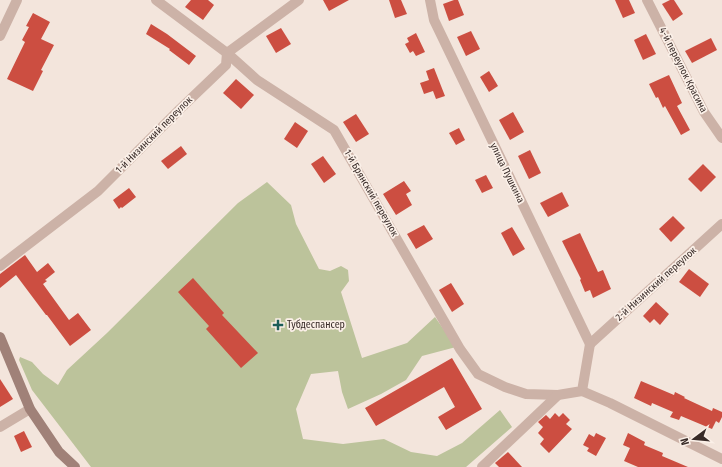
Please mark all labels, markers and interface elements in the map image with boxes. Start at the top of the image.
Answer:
street label: 4-й переулок Красина [656,25,710,115]
street label: 1-й Низинский переулок [113,94,195,176]
street label: улица Пушкина [487,141,527,205]
street label: 1-й Брянский переулок [341,148,401,239]
street label: 2-й Низинский переулок [613,244,699,323]
marker: Тубдеспансер [272,319,284,331]
place label: Тубдеспансер [287,319,345,331]
north arrow [674,419,714,459]
text: N [678,437,692,447]

